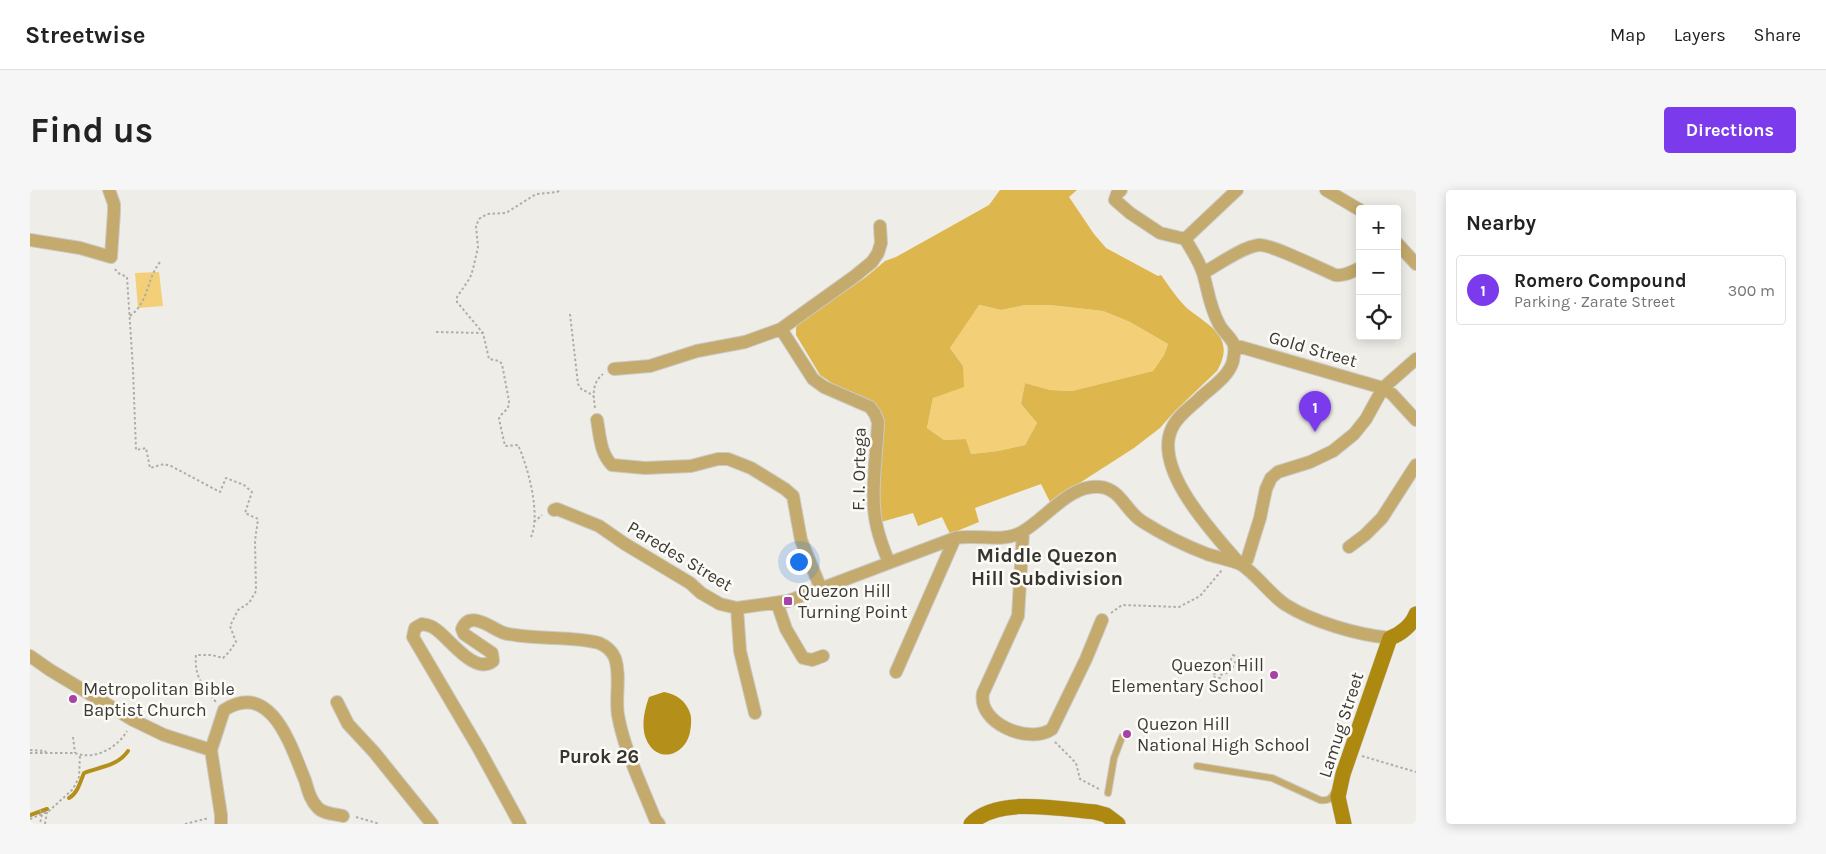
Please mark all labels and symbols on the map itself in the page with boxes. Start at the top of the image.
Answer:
street label: Gold Street [1266,326,1360,372]
pin: 1 [1299,391,1331,432]
street label: F. I. Ortega [847,427,871,511]
street label: Paredes Street [623,516,737,596]
district label: Middle Quezon Hill Subdivision [971,544,1123,590]
your location [786,549,812,575]
place label: Quezon Hill Turning Point [798,580,908,623]
marker: Quezon Hill Turning Point [782,595,794,607]
place label: Quezon Hill Elementary School [1111,654,1264,697]
marker: Quezon Hill Elementary School [1268,669,1280,681]
street label: Lamug Street [1314,669,1369,781]
place label: Metropolitan Bible Baptist Church [83,678,235,721]
marker: Metropolitan Bible Baptist Church [67,693,79,705]
place label: Quezon Hill National High School [1137,713,1310,756]
marker: Quezon Hill National High School [1121,728,1133,740]
district label: Purok 26 [559,746,639,768]

